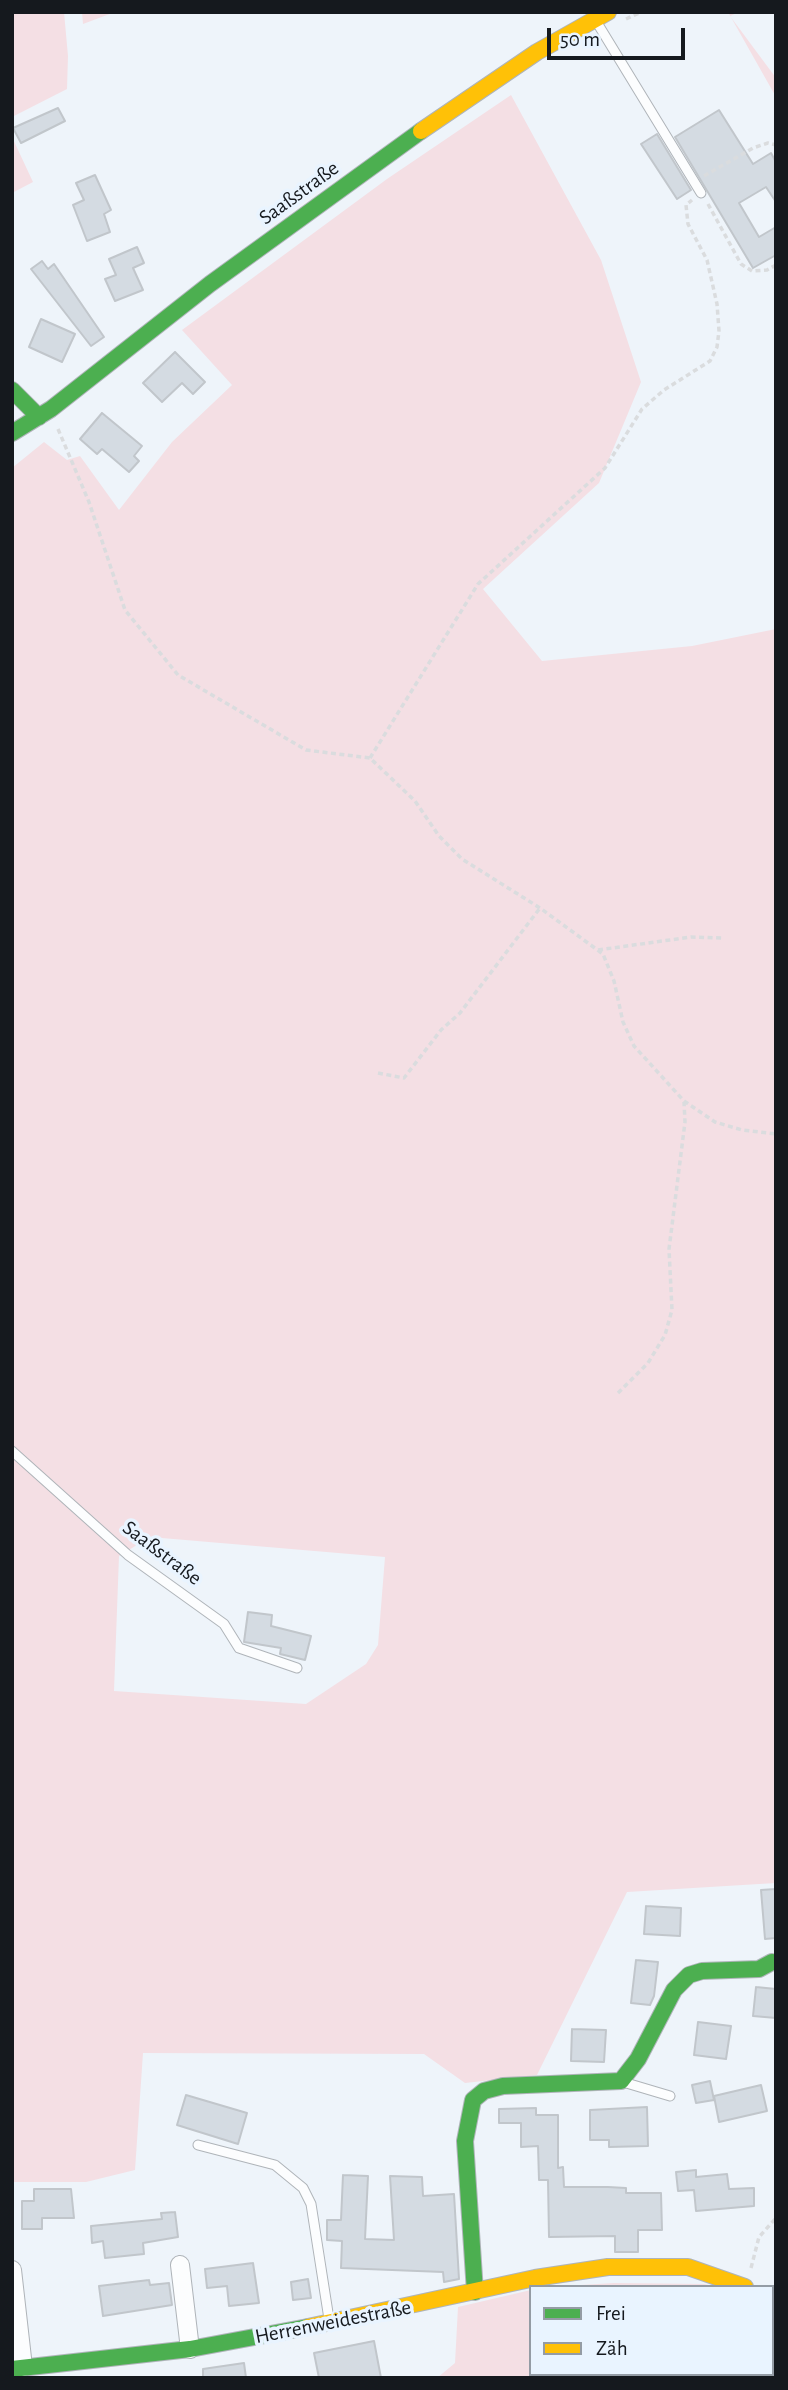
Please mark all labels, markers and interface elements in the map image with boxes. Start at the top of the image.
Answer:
scale bar [550,14,688,58]
text: 50 m [560,29,600,50]
street label: Saaßstraße [254,156,344,230]
street label: Saaßstraße [117,1515,207,1591]
legend [529,2285,774,2376]
street label: Herrenweidestraße [253,2295,413,2349]
text: Frei [596,2303,626,2324]
text: Zäh [596,2338,628,2359]

